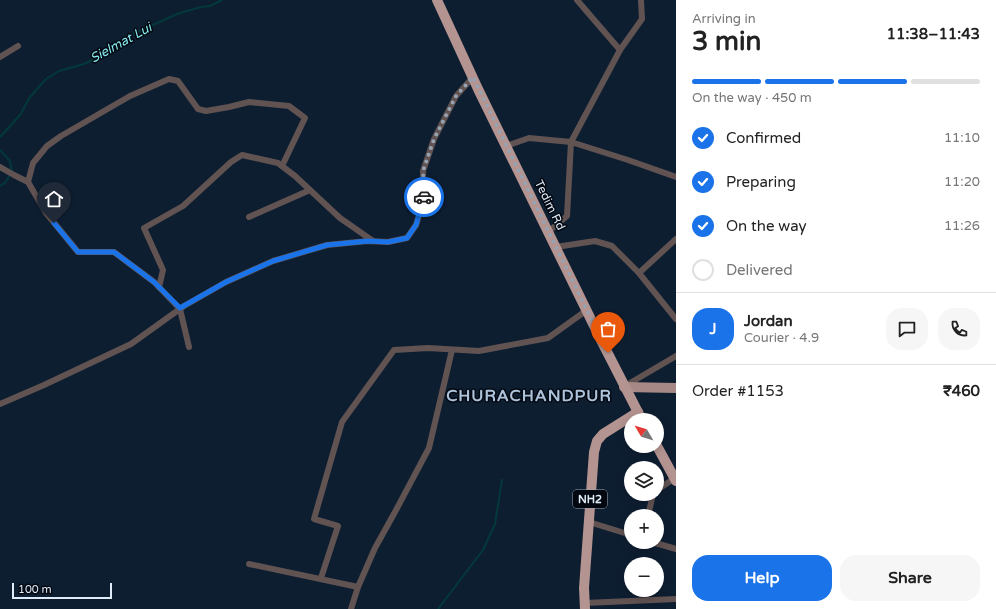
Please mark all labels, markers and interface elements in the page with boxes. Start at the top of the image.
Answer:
text: Arriving in [692,11,756,27]
water label: Sielmat Lui [87,19,156,66]
text: 11:38–11:43 [887,25,980,43]
text: 3 min [692,26,761,57]
text: On the way · 450 m [692,90,812,106]
icon: check [692,127,714,149]
text: Confirmed [726,129,801,147]
text: 11:10 [944,130,980,146]
icon: check [692,171,714,193]
text: Preparing [726,173,796,191]
text: 11:20 [944,174,980,190]
courier [404,177,444,217]
street label: Tedim Rd [532,178,568,232]
pin [37,182,71,223]
icon: car [413,186,435,208]
icon: home [43,188,65,210]
icon: check [692,215,714,237]
text: On the way [726,217,806,235]
text: 11:26 [944,218,980,234]
text: Delivered [726,261,793,279]
button: chat [886,308,928,350]
button: phone [938,308,980,350]
pin [591,312,625,353]
text: Jordan [744,312,793,330]
icon: bag [597,318,619,340]
text: J [710,320,717,338]
text: Courier · 4.9 [744,330,819,346]
text: Order #1153 [692,382,784,400]
text: ₹460 [943,382,980,400]
district label: CHURACHANDPUR [446,386,612,406]
north arrow [624,413,664,453]
map controls [624,413,664,597]
button: layers [624,461,664,501]
road number: NH2 [573,490,607,508]
button: + [624,509,664,549]
button: Help [692,555,832,601]
button: Share [840,555,980,601]
button: − [624,557,664,597]
scale bar [12,581,112,600]
text: 100 m [18,583,52,596]

